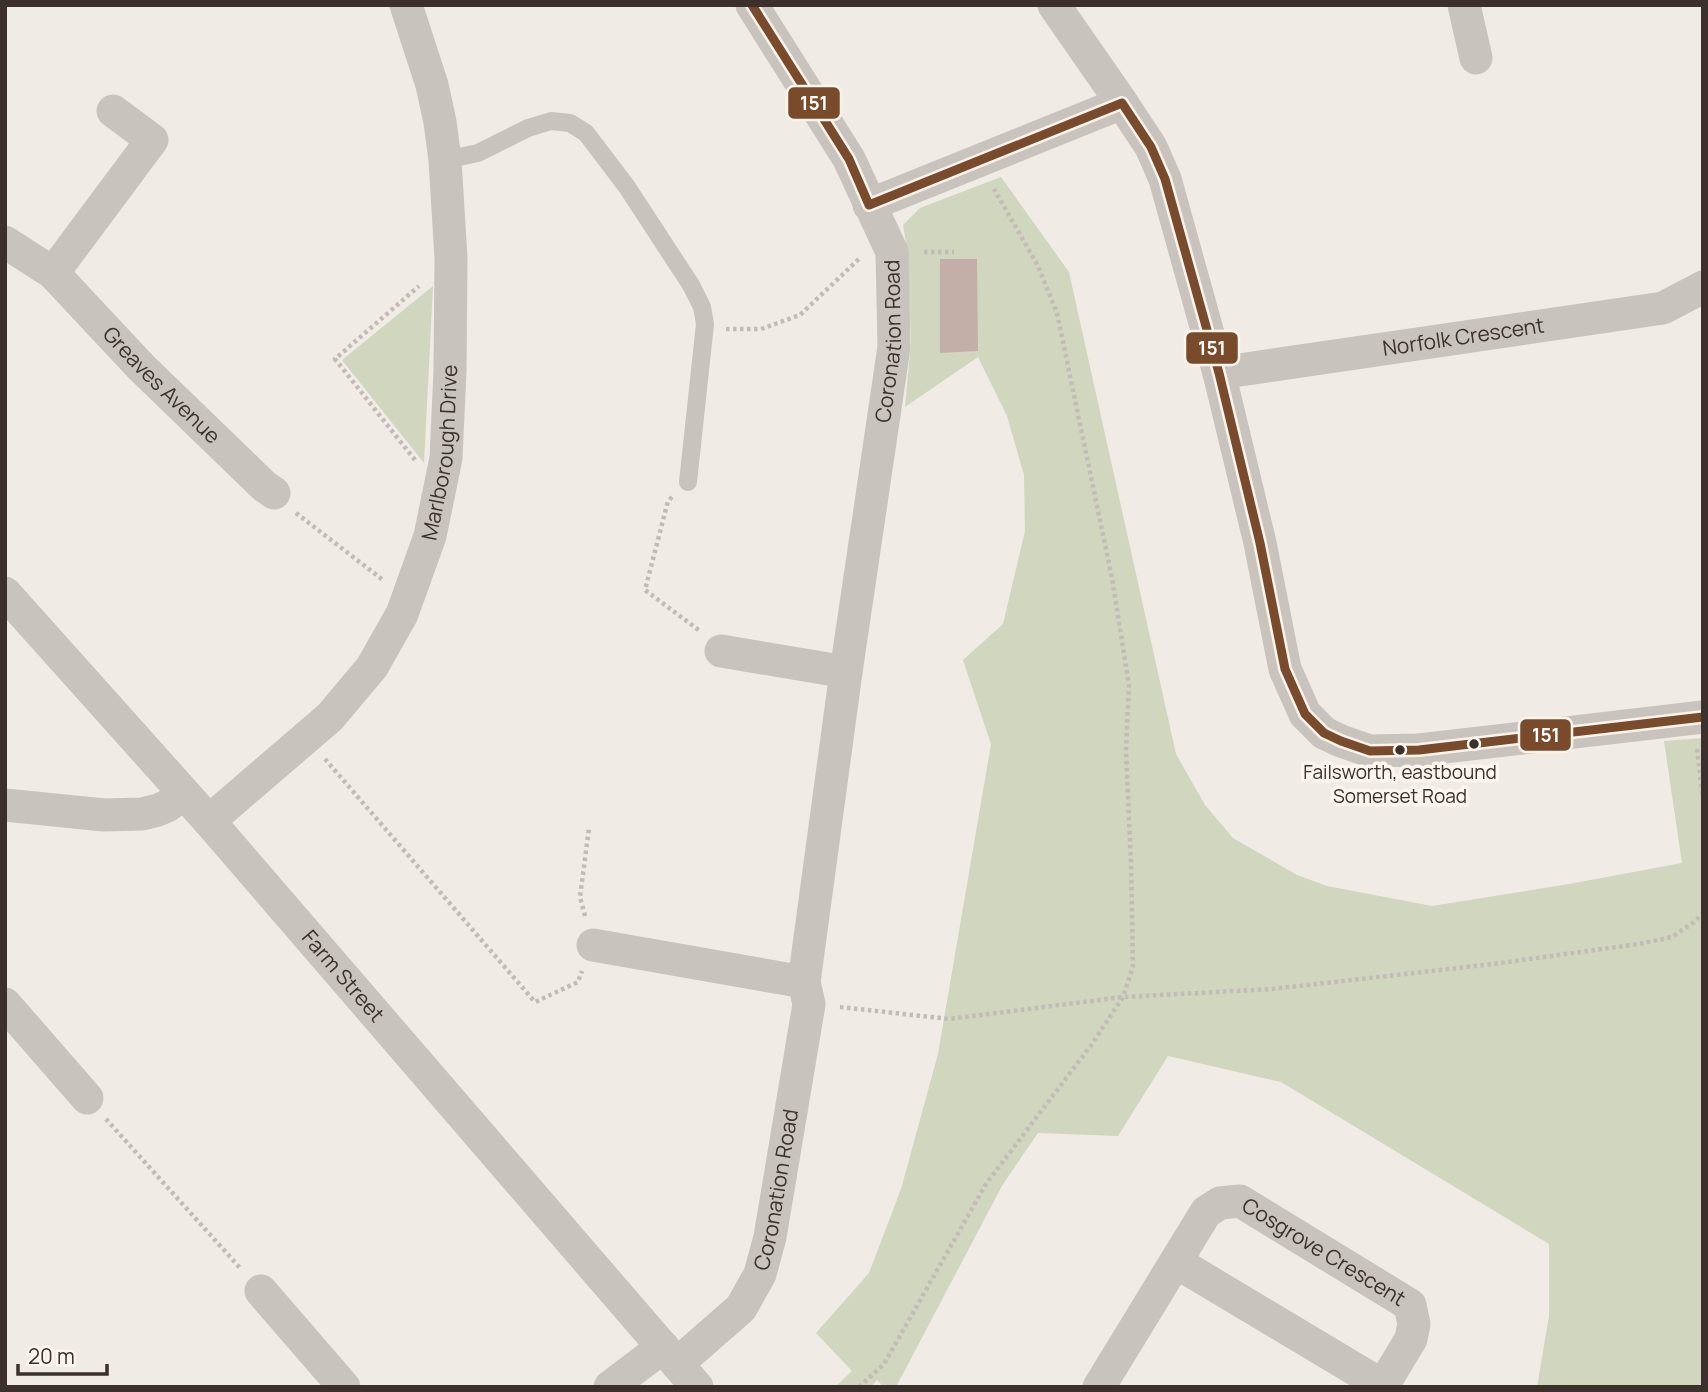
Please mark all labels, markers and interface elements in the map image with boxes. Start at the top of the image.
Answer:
line badge: 151 [787,86,841,120]
text: 151 [800,90,828,116]
street label: Coronation Road [868,259,907,424]
street label: Norfolk Crescent [1380,311,1546,362]
street label: Greaves Avenue [97,320,227,449]
line badge: 151 [1185,331,1239,365]
text: 151 [1198,335,1226,361]
street label: Marlborough Drive [414,365,463,543]
line badge: 151 [1519,718,1572,752]
text: 151 [1532,722,1560,748]
unlabelled marker [1467,737,1481,751]
marker: Failsworth, eastbound Somerset Road [1393,743,1407,757]
place label: Failsworth, eastbound Somerset Road [1303,759,1497,809]
street label: Farm Street [296,924,391,1028]
street label: Coronation Road [747,1107,804,1273]
street label: Cosgrove Crescent [1237,1191,1411,1312]
scale bar [18,1332,107,1376]
text: 20 m [28,1342,75,1370]

